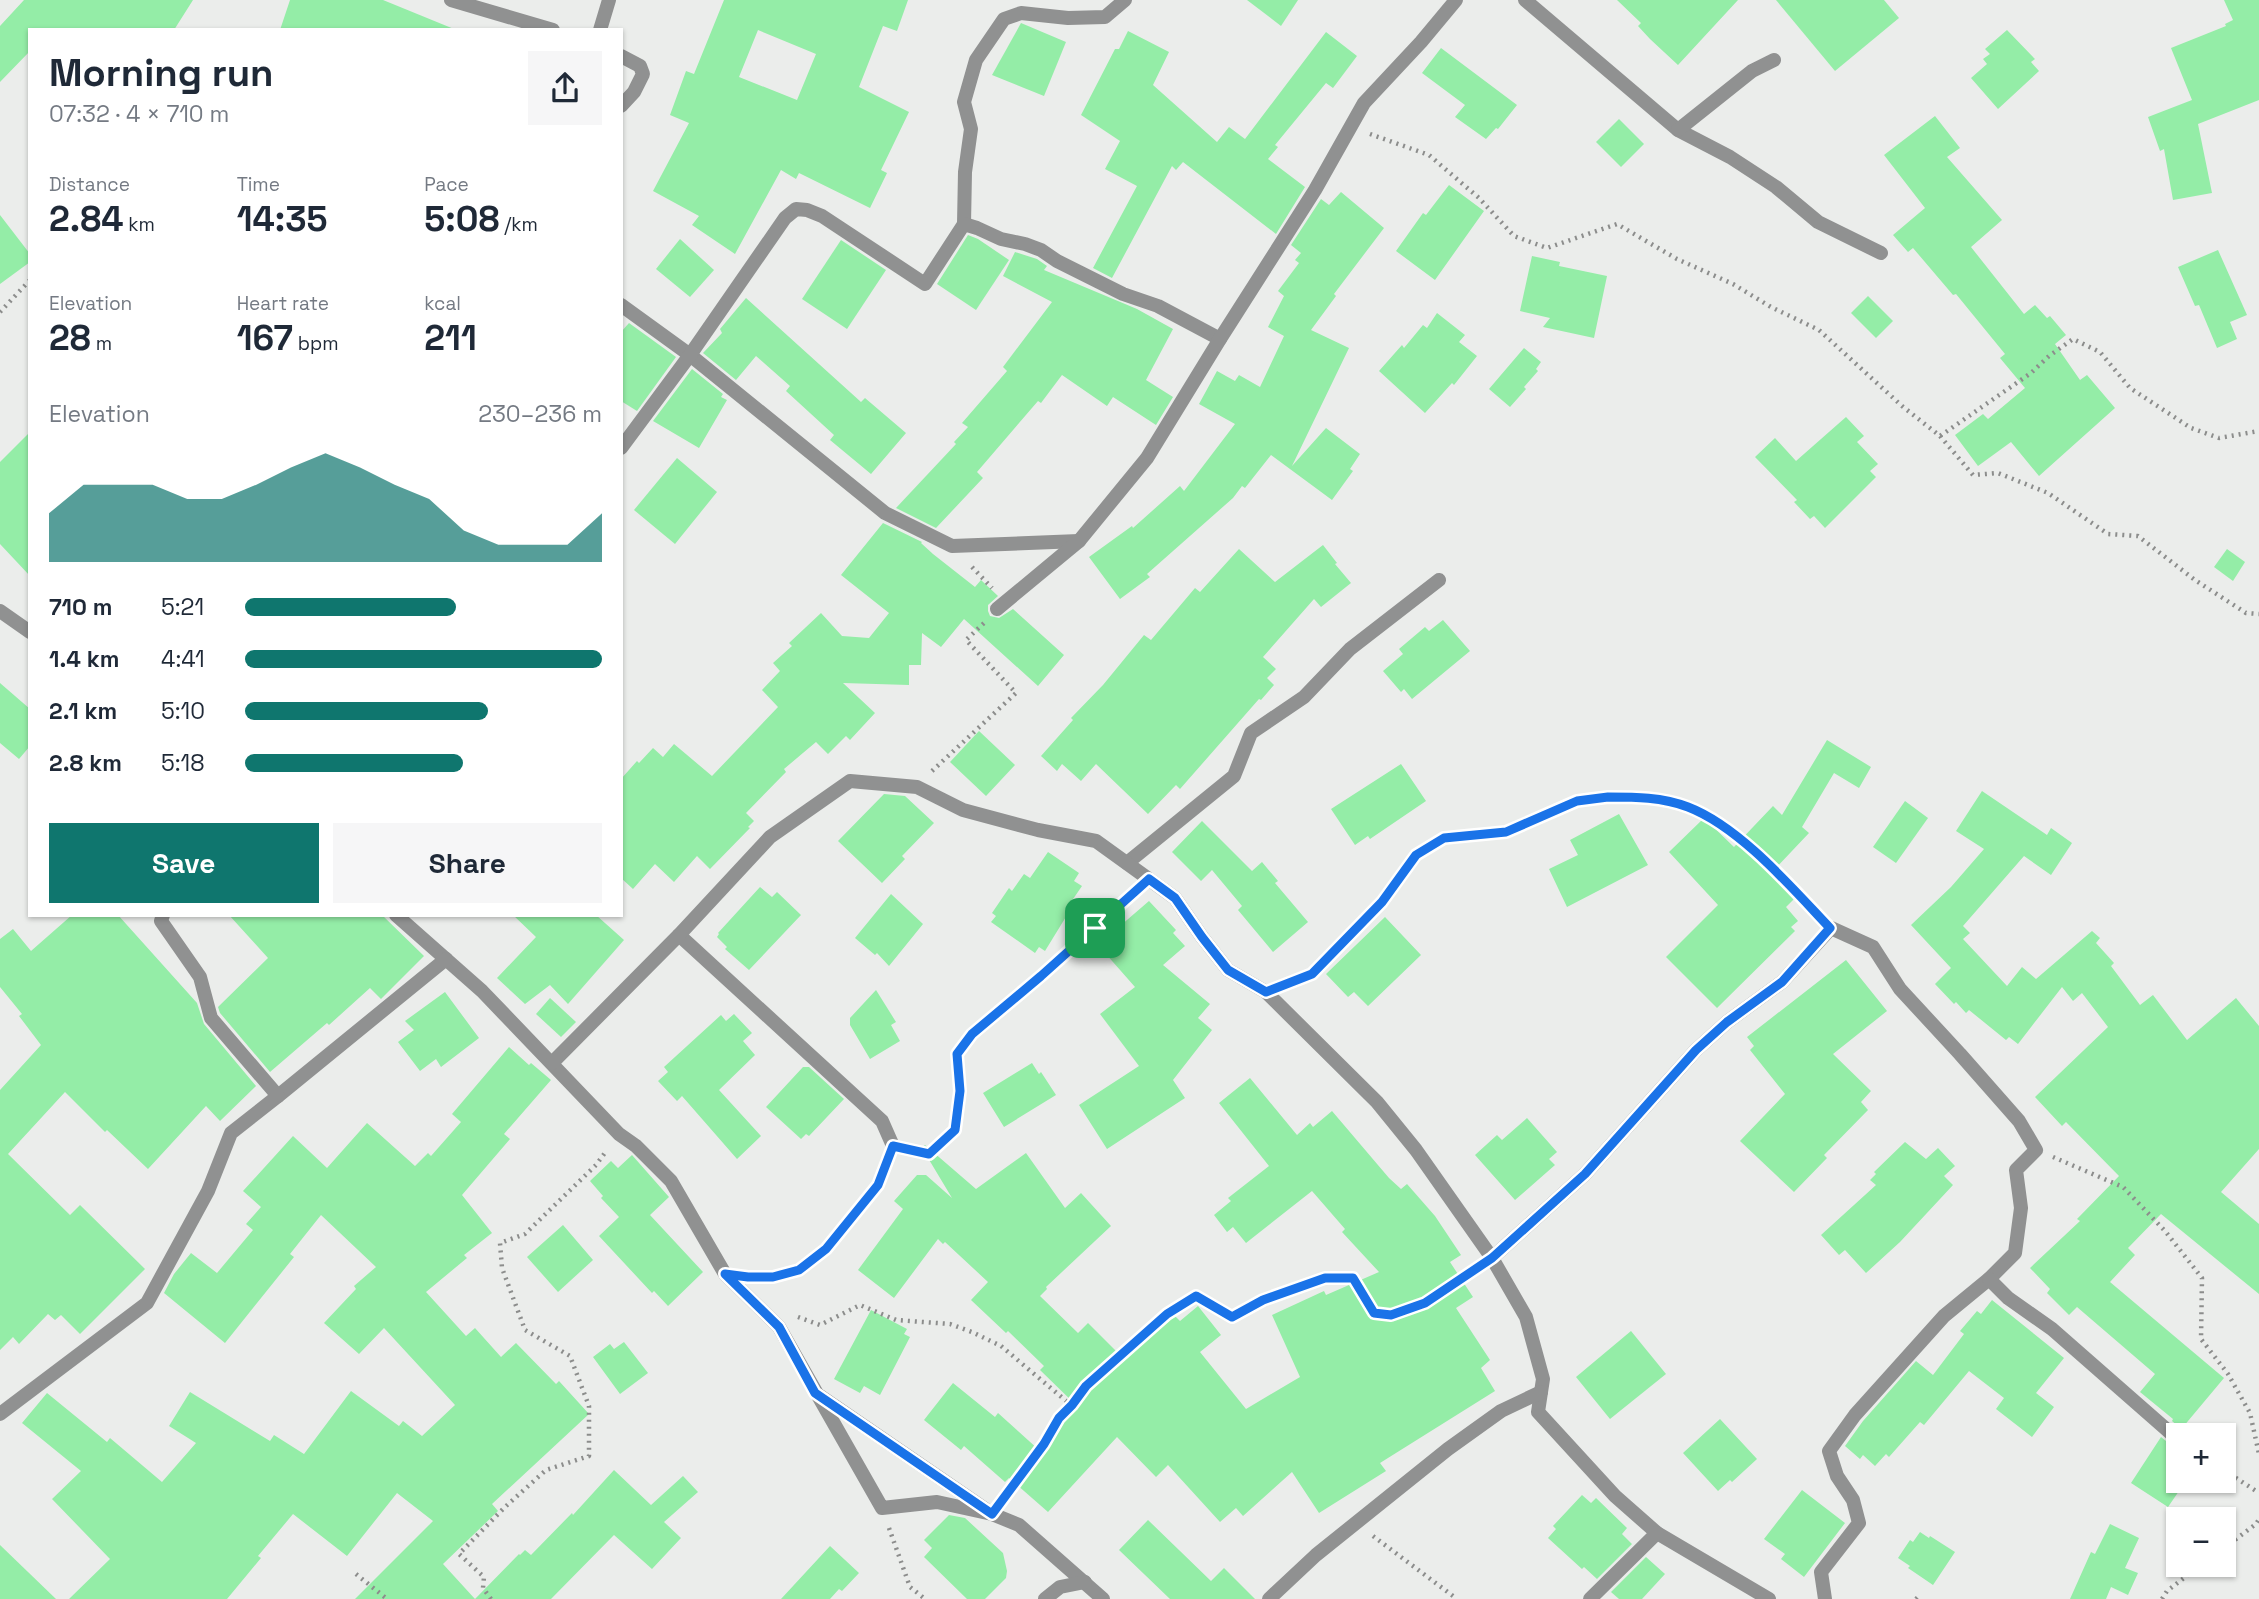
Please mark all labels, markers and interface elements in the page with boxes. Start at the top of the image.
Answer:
text: Morning run [49,49,274,97]
button: share [528,51,602,125]
text: 07:32 · 4 × 710 m [49,99,229,129]
text: Distance [49,172,130,197]
text: Time [237,172,280,197]
text: Pace [424,172,469,197]
text: 2.84 [49,197,123,241]
text: 14:35 [237,197,327,241]
text: 5:08 [424,197,499,241]
text: km [123,212,155,237]
text: /km [499,212,538,237]
text: Elevation [49,291,132,316]
text: Heart rate [237,291,329,316]
text: kcal [424,291,461,316]
text: 28 [49,316,91,360]
text: 167 [237,316,293,360]
text: 211 [424,316,477,360]
text: m [91,331,112,356]
text: bpm [293,331,339,356]
text: Elevation [49,399,150,429]
text: 230–236 m [478,399,602,429]
text: 710 m [49,592,112,622]
text: 5:21 [161,592,204,622]
text: 1.4 km [49,644,119,674]
text: 4:41 [161,644,205,674]
text: 2.1 km [49,696,117,726]
text: 5:10 [161,696,205,726]
text: 2.8 km [49,748,122,778]
text: 5:18 [161,748,205,778]
button: Save [49,823,319,903]
button: Share [333,823,602,903]
pin [1065,898,1125,958]
icon: arrive [1076,909,1114,947]
map controls [2166,1423,2236,1577]
button: + [2166,1423,2236,1493]
button: − [2166,1507,2236,1577]

